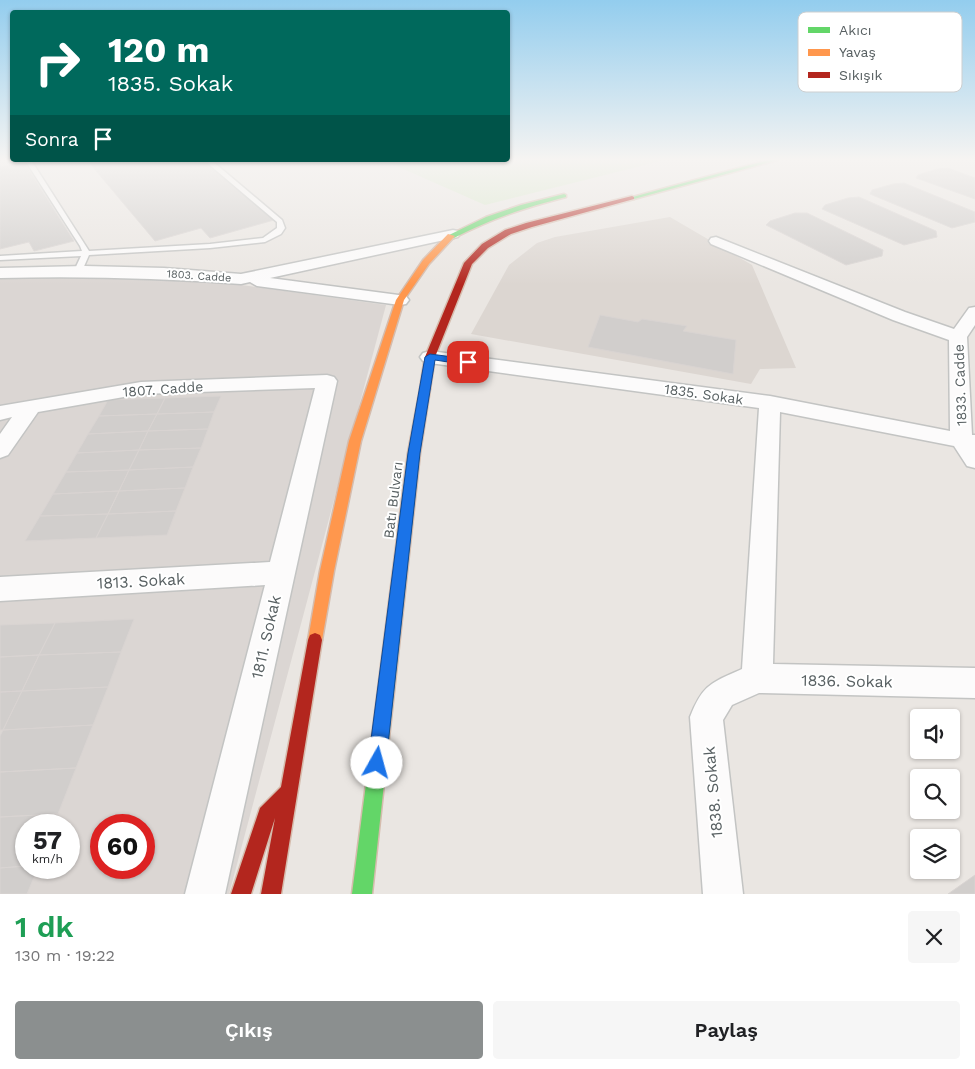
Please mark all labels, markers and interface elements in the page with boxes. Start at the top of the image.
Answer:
legend [798,12,962,92]
text: Akıcı [839,22,871,38]
text: 120 m [108,29,209,71]
icon: right [25,30,90,95]
text: Yavaş [839,44,876,60]
text: Sıkışık [839,67,882,83]
text: 1835. Sokak [108,71,233,96]
icon: arrive [89,125,117,153]
text: Sonra [25,128,79,151]
street label: 1803. Cadde [166,267,232,285]
pin [447,341,489,383]
street label: 1833. Cadde [951,344,969,426]
icon: arrive [454,348,482,376]
street label: 1807. Cadde [122,378,204,400]
street label: 1835. Sokak [663,381,745,407]
street label: Batı Bulvarı [380,461,406,539]
street label: 1813. Sokak [96,569,186,593]
street label: 1811. Sokak [247,593,285,681]
street label: 1836. Sokak [801,671,893,691]
map controls [910,709,960,879]
button: sound [910,709,960,759]
position arrow [350,736,402,788]
street label: 1838. Sokak [700,746,726,838]
button: search [910,769,960,819]
speed limit sign: 60 [90,814,155,879]
text: 57 [33,826,62,855]
button: layers [910,829,960,879]
text: km/h [32,852,63,866]
text: 1 dk [15,909,74,944]
button: close [908,911,960,963]
text: 130 m · 19:22 [15,946,115,965]
button: Çıkış [15,1001,483,1059]
button: Paylaş [493,1001,960,1059]

